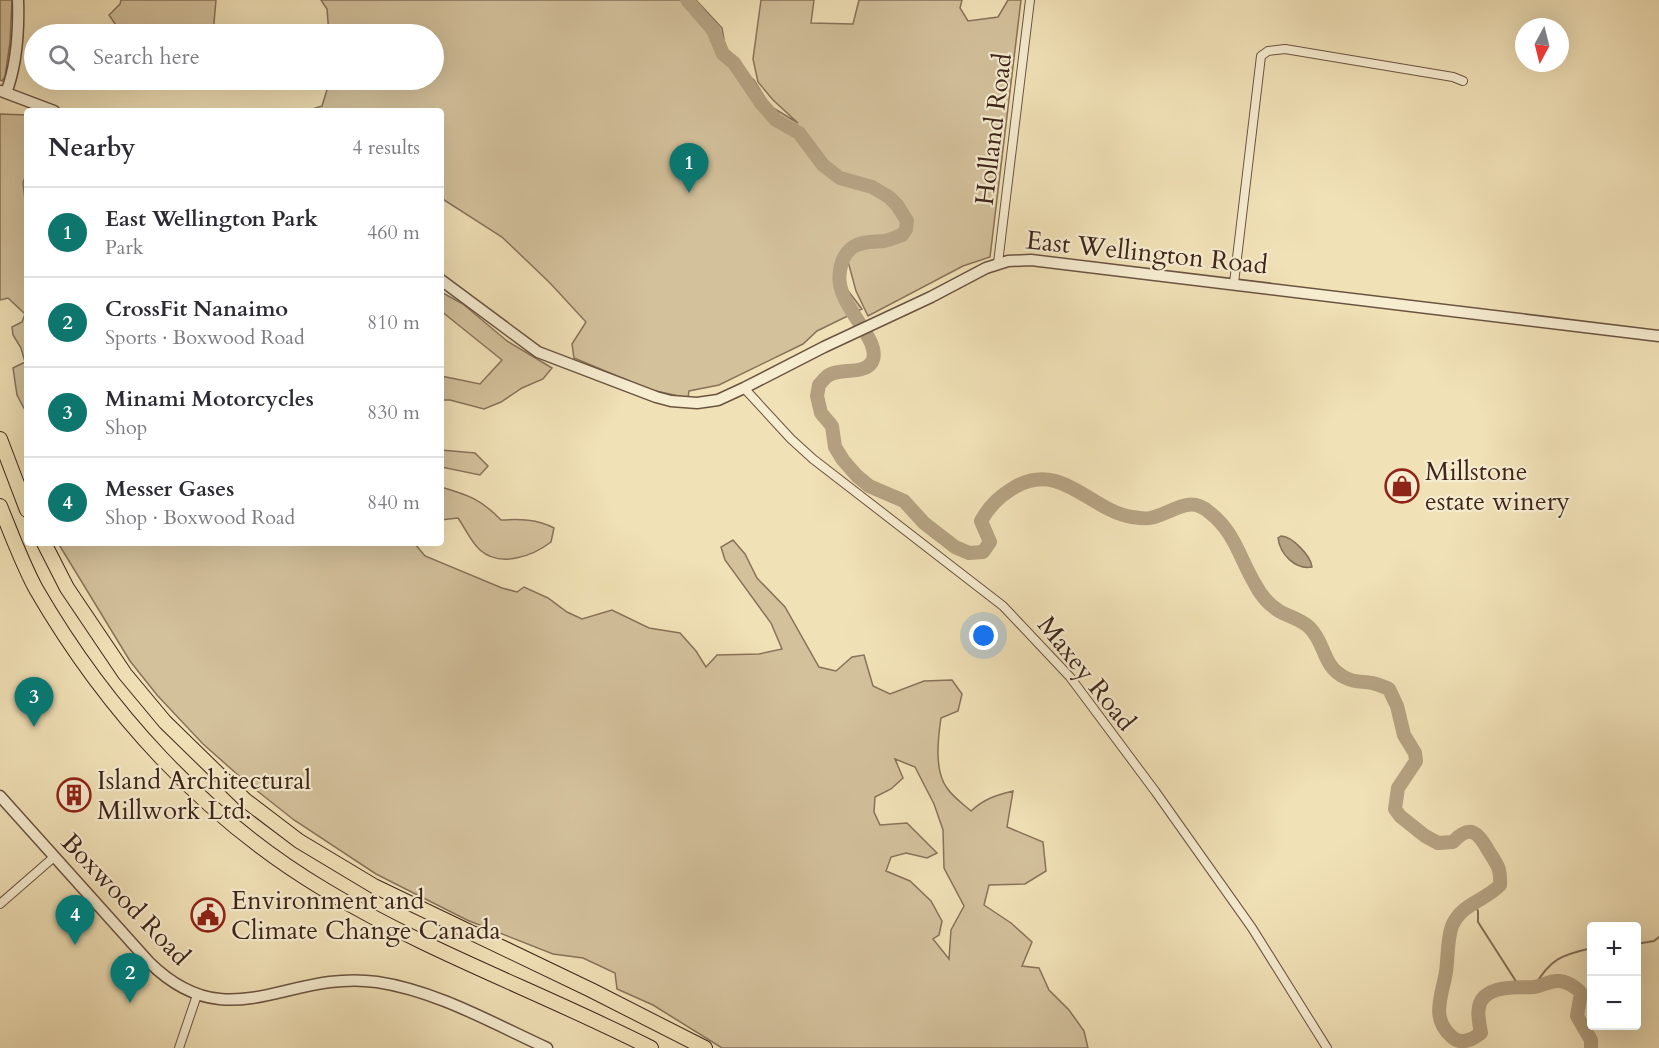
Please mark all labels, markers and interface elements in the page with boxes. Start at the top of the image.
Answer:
north arrow [1515,18,1569,72]
search box [24,24,444,90]
icon: search [45,41,78,74]
text: Search here [93,42,200,72]
street label: Holland Road [967,51,1020,207]
text: Nearby [48,130,136,165]
text: 4 results [352,134,420,161]
pin: 1 [670,144,708,193]
text: East Wellington Park [105,204,318,234]
text: 1 [62,219,73,246]
text: 460 m [367,219,420,246]
street label: East Wellington Road [1024,222,1270,283]
text: Park [105,234,143,261]
text: CrossFit Nanaimo [105,294,288,324]
text: 2 [62,309,73,336]
text: 810 m [367,309,420,336]
text: Sports · Boxwood Road [105,324,305,351]
text: Minami Motorcycles [105,384,314,414]
text: 3 [62,399,73,426]
text: 830 m [367,399,420,426]
text: Shop [105,414,147,441]
place label: Millstone estate winery [1425,454,1570,519]
shop icon: Millstone estate winery [1384,468,1420,504]
text: Messer Gases [105,474,234,504]
text: 4 [62,489,73,516]
text: 840 m [367,489,420,516]
text: Shop · Boxwood Road [105,504,295,531]
street label: Maxey Road [1029,609,1144,738]
your location [969,621,998,650]
pin: 3 [15,678,54,727]
place label: Island Architectural Millwork Ltd. [97,763,312,828]
building icon: Island Architectural Millwork Ltd. [56,777,92,813]
street label: Boxwood Road [53,825,198,973]
place label: Environment and Climate Change Canada [231,883,501,948]
pin: 4 [56,896,94,945]
public building icon: Environment and Climate Change Canada [190,897,226,933]
map controls [1587,922,1641,1030]
button: + [1587,922,1641,976]
pin: 2 [110,954,150,1003]
button: − [1587,976,1641,1030]

